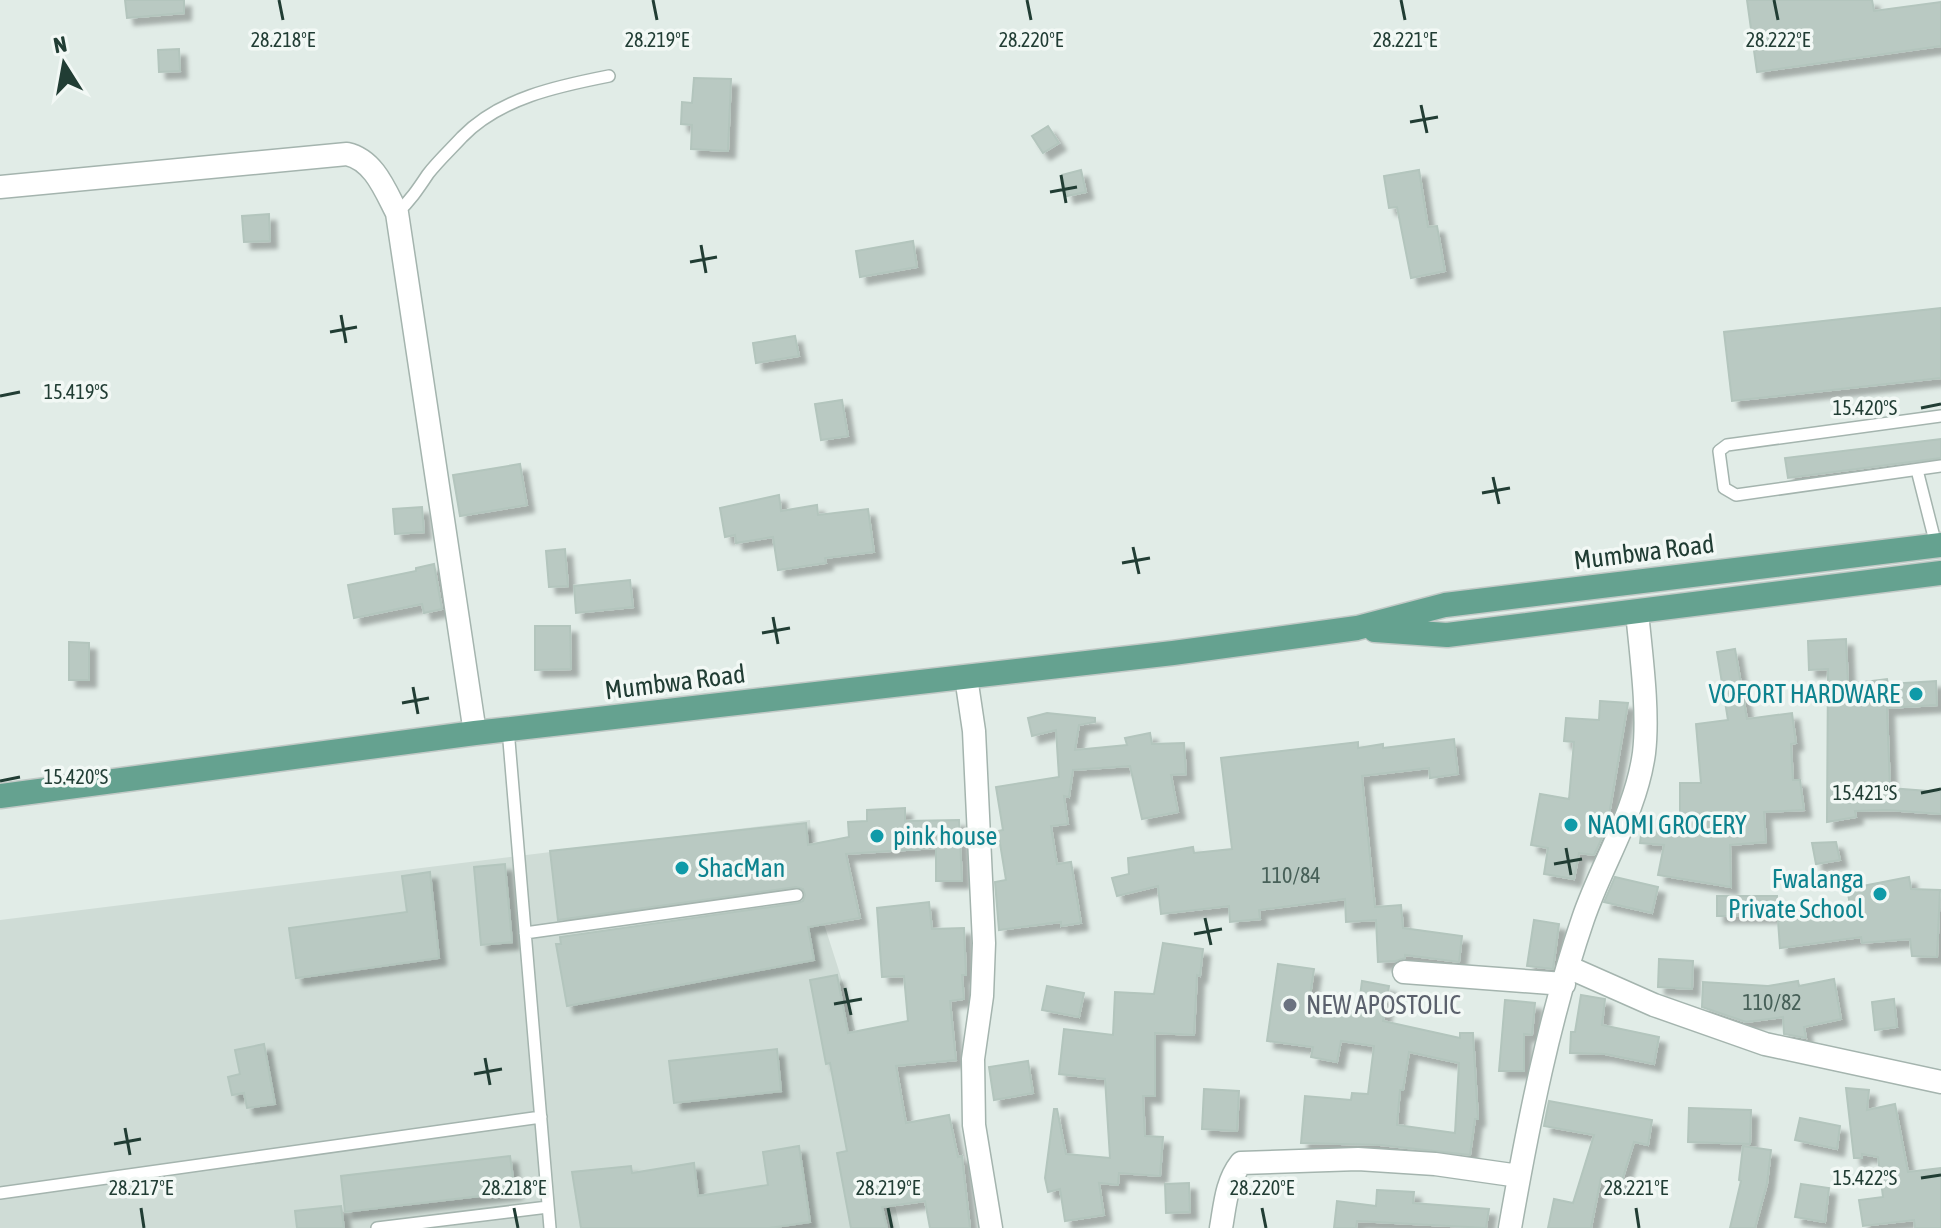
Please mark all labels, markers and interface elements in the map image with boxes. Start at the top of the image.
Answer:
north arrow [24,24,104,104]
text: 28.218°E [251,28,316,51]
text: 28.219°E [625,28,690,51]
text: 28.220°E [999,28,1064,51]
text: 28.221°E [1373,28,1438,51]
text: 28.222°E [1746,28,1811,51]
text: N [51,30,69,58]
text: 15.419°S [44,380,108,403]
text: 15.420°S [1833,396,1897,419]
street label: Mumbwa Road [1572,529,1716,575]
street label: Mumbwa Road [603,659,747,705]
place label: VOFORT HARDWARE [1708,679,1900,709]
marker: VOFORT HARDWARE [1907,685,1925,703]
text: 15.420°S [44,765,108,788]
text: 15.421°S [1833,781,1897,804]
place label: NAOMI GROCERY [1587,810,1747,840]
marker: NAOMI GROCERY [1562,816,1580,834]
place label: pink house [893,821,997,851]
marker: pink house [868,827,886,845]
place label: ShacMan [698,853,785,883]
marker: ShacMan [673,859,691,877]
house number: 110/84 [1261,862,1321,888]
place label: Fwalanga Private School [1728,864,1864,924]
marker: Fwalanga Private School [1871,885,1889,903]
house number: 110/82 [1742,989,1802,1015]
place label: NEW APOSTOLIC [1306,990,1461,1020]
marker: NEW APOSTOLIC [1281,996,1299,1014]
text: 15.422°S [1833,1166,1897,1189]
text: 28.217°E [109,1176,174,1199]
text: 28.218°E [482,1176,547,1199]
text: 28.219°E [856,1176,921,1199]
text: 28.220°E [1230,1176,1295,1199]
text: 28.221°E [1604,1176,1669,1199]

